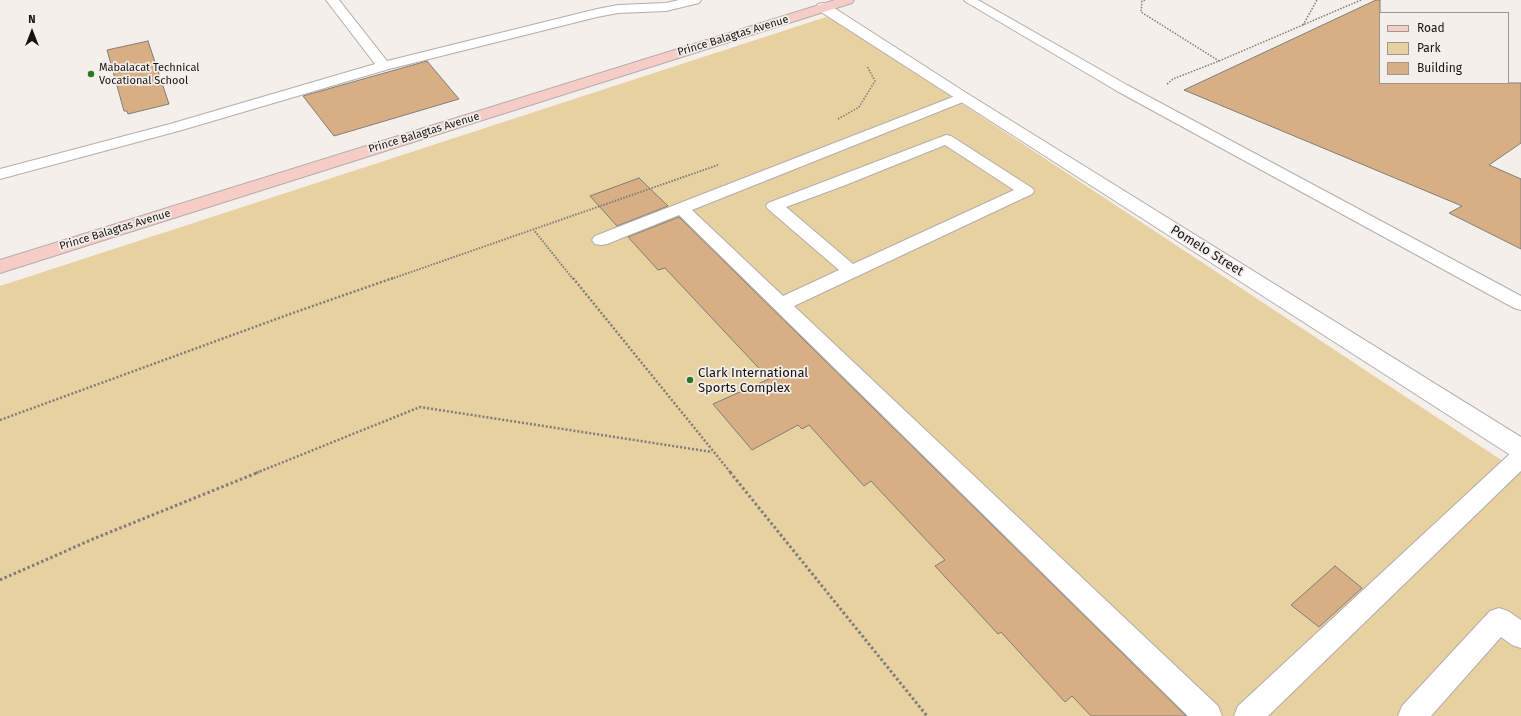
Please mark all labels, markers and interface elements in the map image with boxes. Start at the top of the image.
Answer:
north arrow [12,12,52,52]
legend [1379,12,1509,84]
text: N [28,13,36,26]
street label: Prince Balagtas Avenue [676,13,790,59]
text: Road [1417,21,1445,35]
text: Park [1417,41,1441,55]
place label: Mabalacat Technical Vocational School [99,61,200,87]
text: Building [1417,61,1462,75]
marker: Mabalacat Technical Vocational School [86,69,96,79]
street label: Prince Balagtas Avenue [367,110,481,156]
street label: Prince Balagtas Avenue [58,207,172,253]
street label: Pomelo Street [1168,222,1246,280]
place label: Clark International Sports Complex [698,365,808,396]
marker: Clark International Sports Complex [685,375,695,385]

